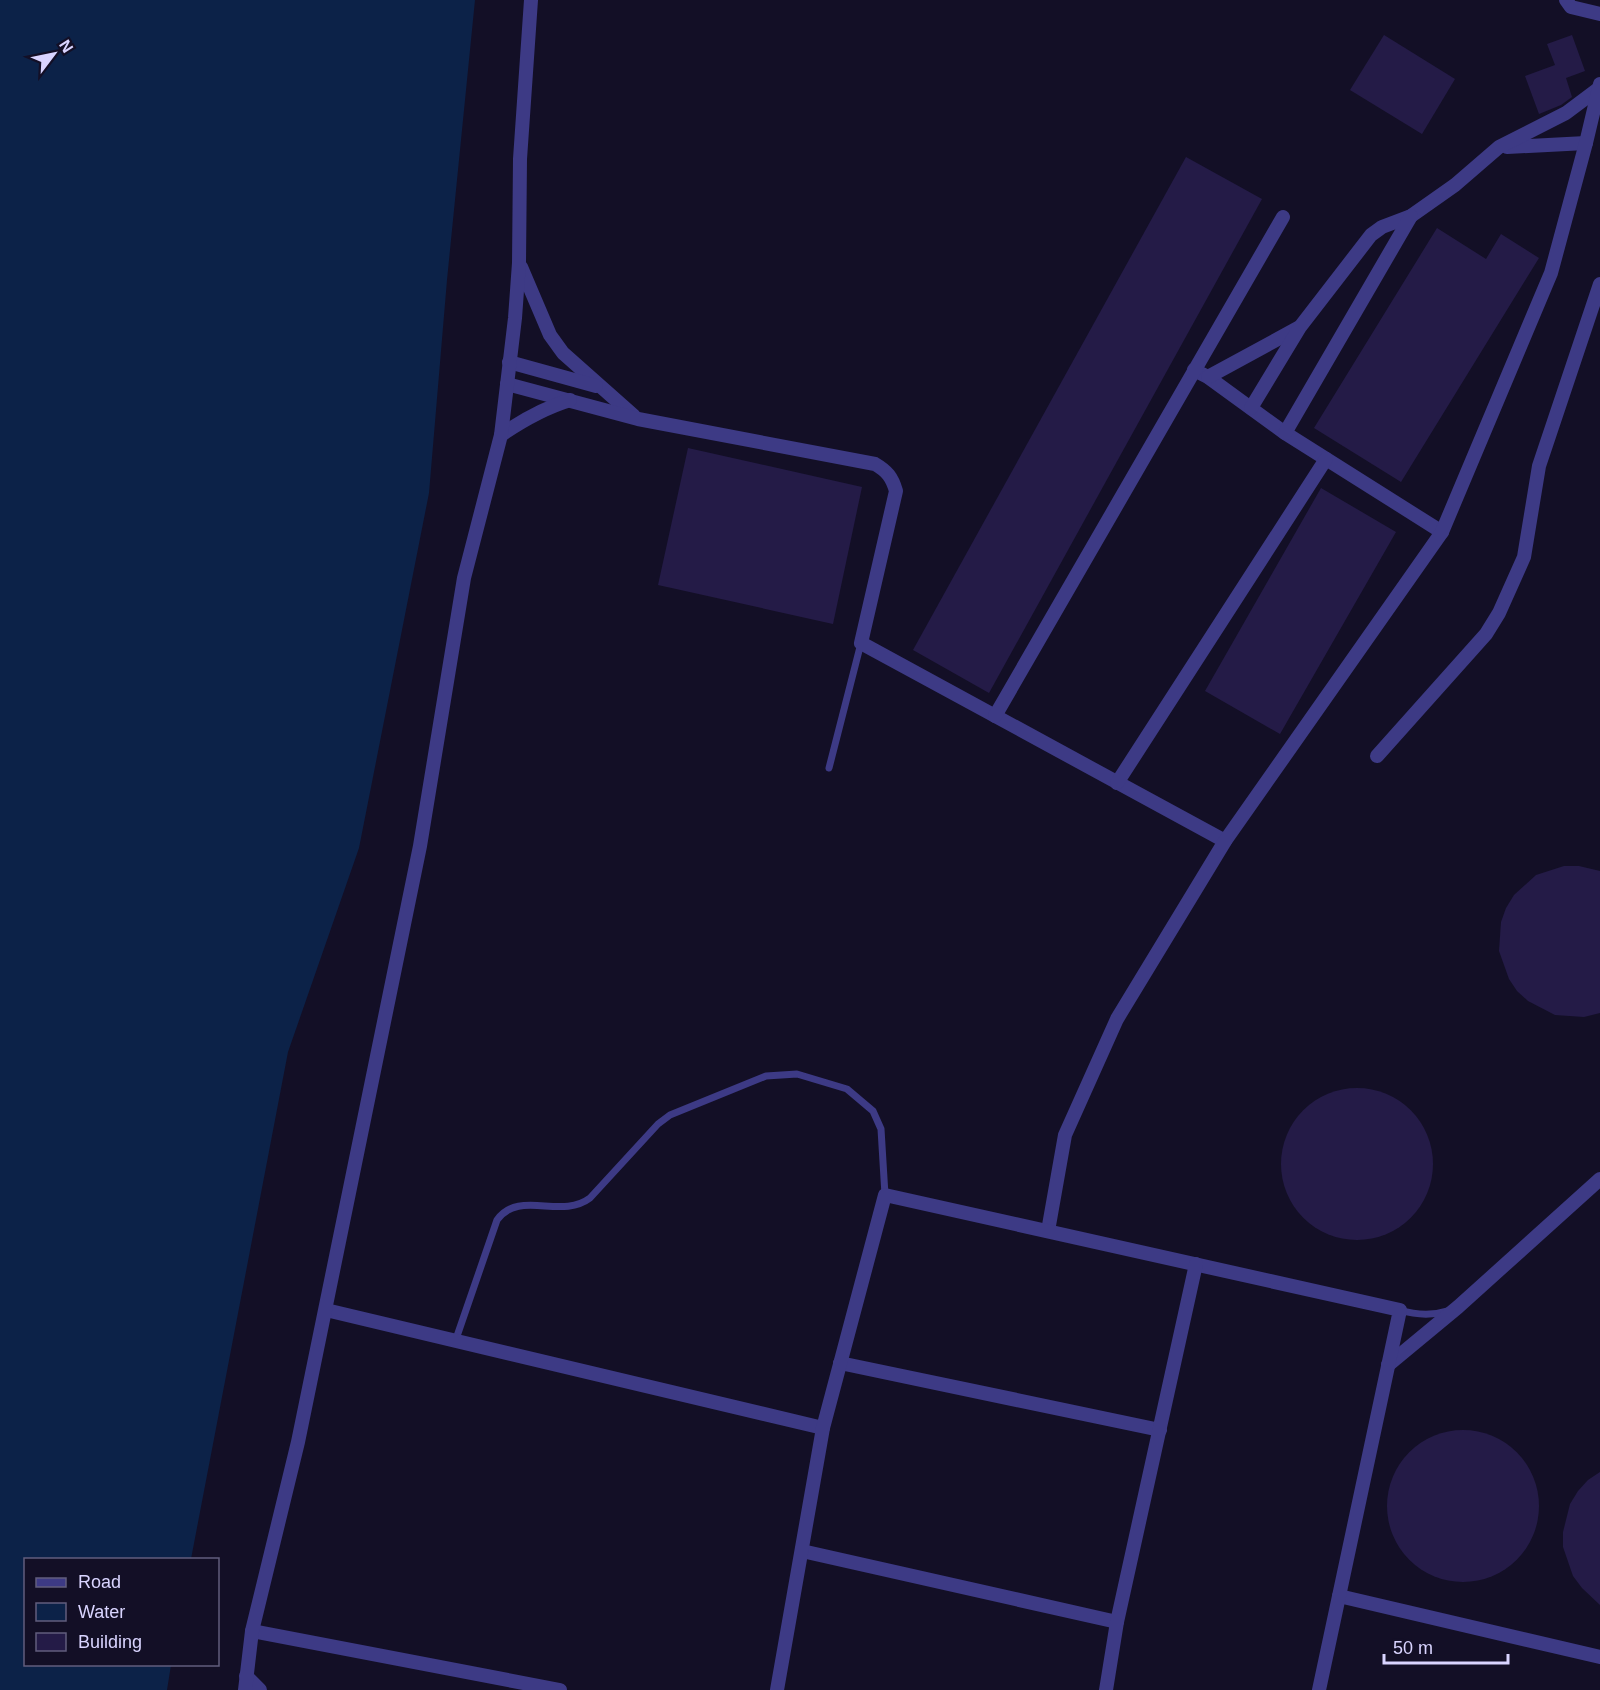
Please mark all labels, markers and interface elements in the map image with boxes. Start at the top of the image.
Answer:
north arrow [24,24,84,84]
text: N [56,37,77,56]
legend [24,1558,219,1666]
text: Road [78,1572,121,1592]
text: Water [78,1602,125,1622]
scale bar [1384,1627,1508,1665]
text: Building [78,1632,142,1652]
text: 50 m [1393,1638,1433,1658]

